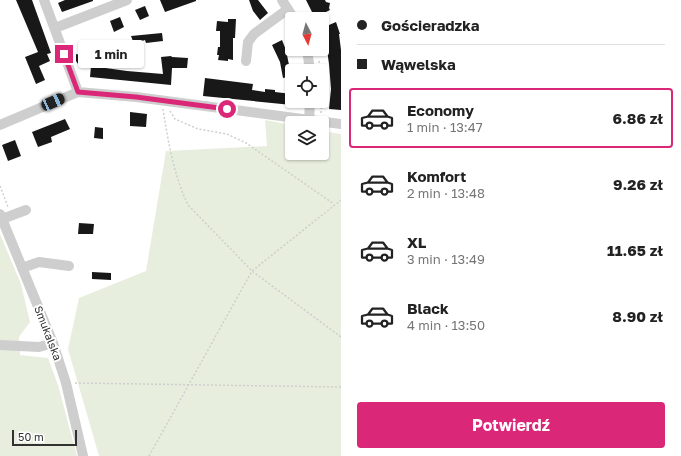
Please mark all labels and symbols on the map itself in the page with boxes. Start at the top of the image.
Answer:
north arrow [285,12,329,56]
callout: 1 min [78,40,144,68]
route end [55,45,73,63]
car [40,92,66,112]
route start [218,100,236,118]
street label: Smukalska [32,304,65,362]
scale bar [12,428,77,447]

